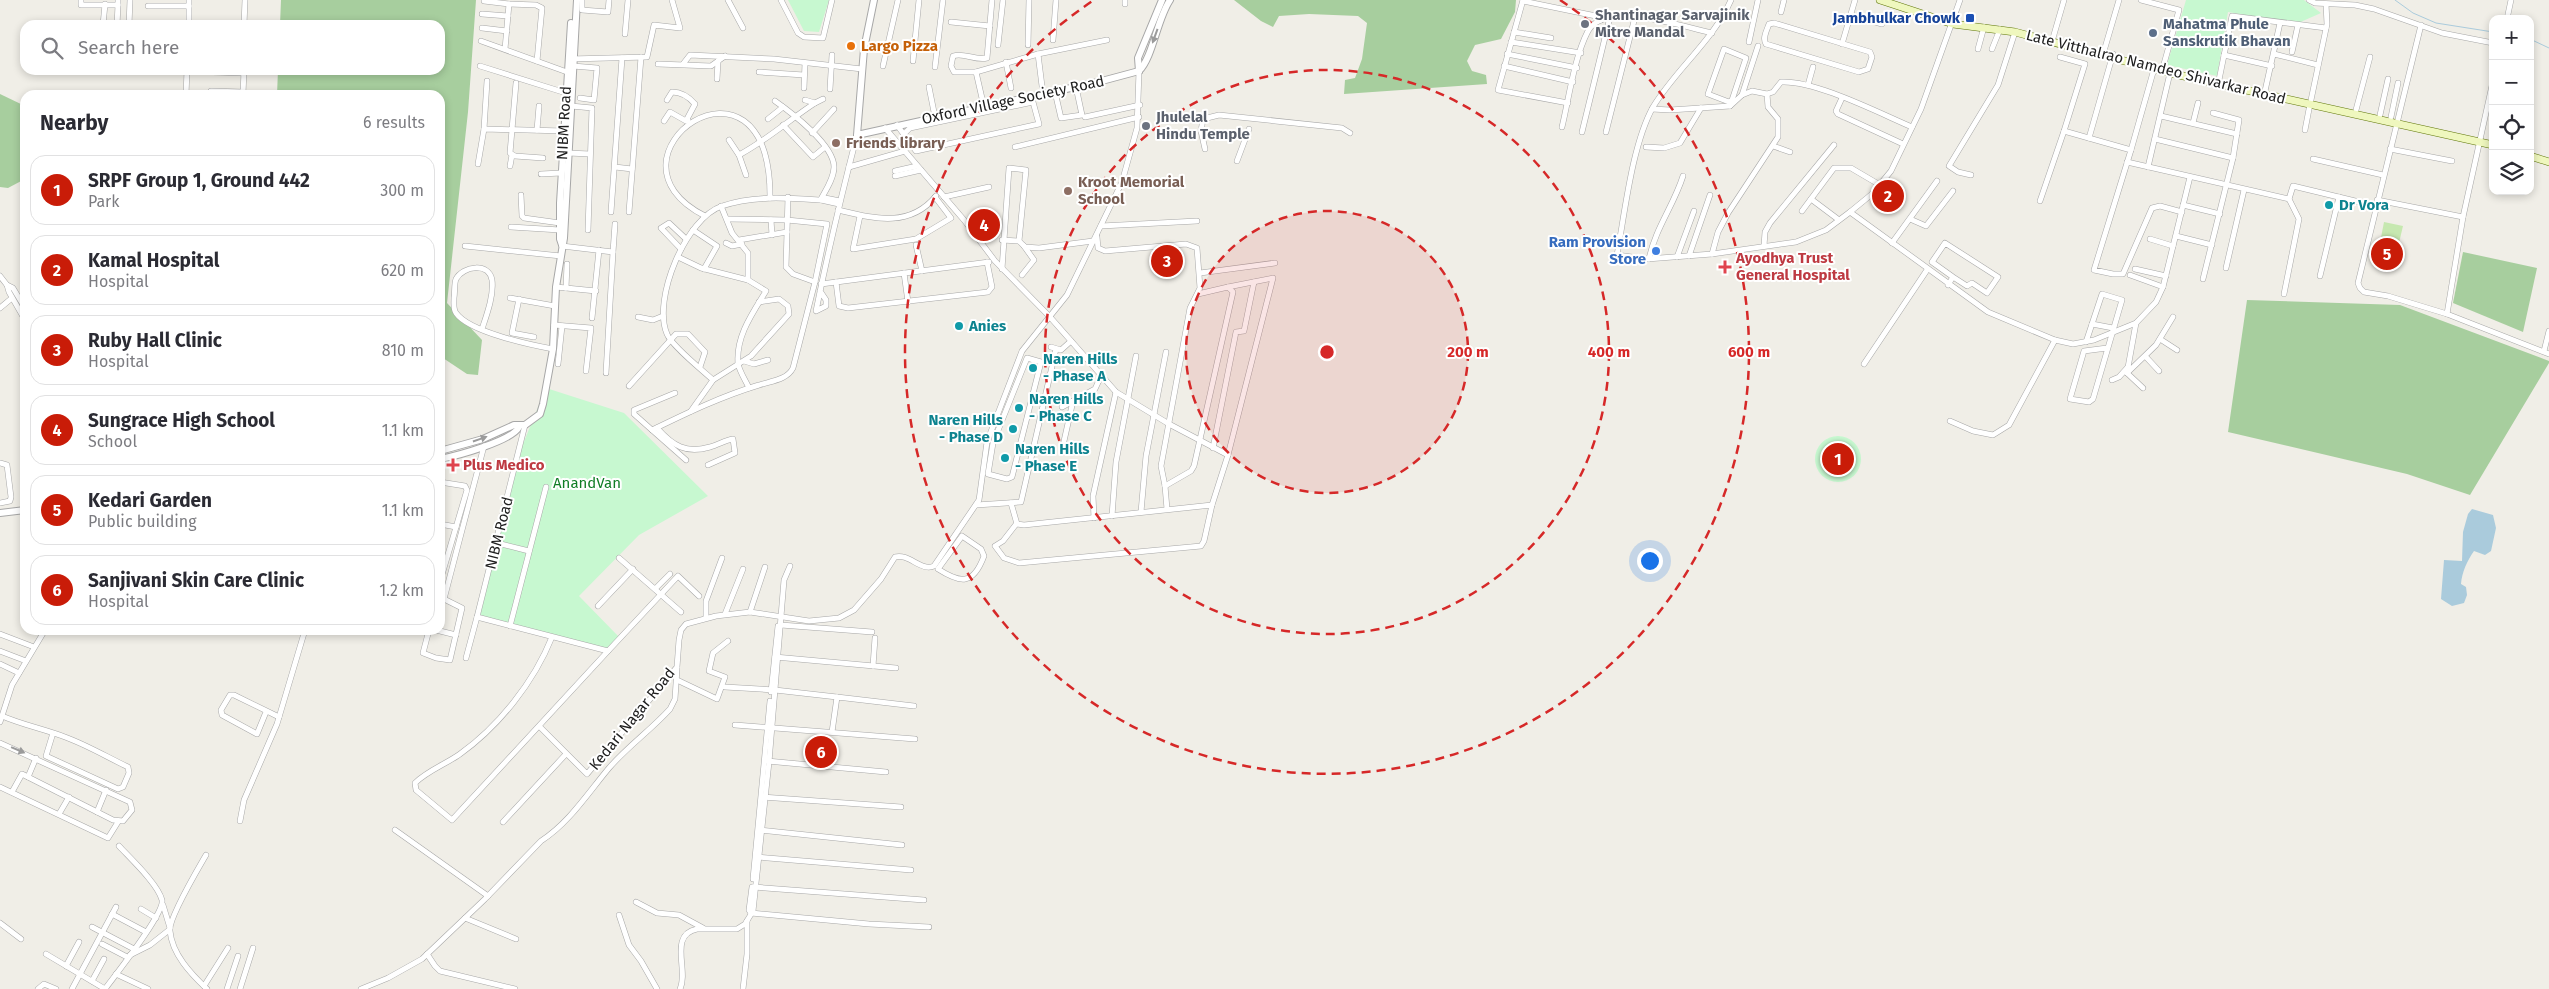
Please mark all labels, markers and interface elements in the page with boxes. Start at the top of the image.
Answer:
place label: Shantinagar Sarvajinik Mitre Mandal [1595,6,1750,41]
place label: Jambhulkar Chowk [1831,9,1961,27]
marker: Jambhulkar Chowk [1964,12,1976,24]
place label: Mahatma Phule Sanskrutik Bhavan [2163,15,2291,50]
map controls [2489,15,2534,195]
button: + [2489,15,2534,60]
marker: Shantinagar Sarvajinik Mitre Mandal [1579,18,1591,30]
search box [20,20,445,75]
street label: Late Vitthalrao Namdeo Shivarkar Road [2024,26,2288,108]
marker: Mahatma Phule Sanskrutik Bhavan [2147,27,2159,39]
one-way arrow [1151,28,1158,43]
icon: search [38,34,66,62]
text: Search here [78,36,179,59]
place label: Largo Pizza [861,37,938,55]
marker: Largo Pizza [845,40,857,52]
button: − [2489,60,2534,105]
street label: Oxford Village Society Road [920,72,1106,128]
street label: NIBM Road [553,86,575,160]
button: locate [2489,105,2534,150]
place label: Jhulelal Hindu Temple [1155,108,1250,143]
text: Nearby [40,110,108,136]
text: 6 results [363,113,425,132]
marker: Jhulelal Hindu Temple [1140,120,1152,132]
place label: Friends library [846,134,945,152]
marker: Friends library [830,137,842,149]
button: layers [2489,150,2534,195]
text: SRPF Group 1, Ground 442 [88,169,310,192]
place label: Kroot Memorial School [1078,173,1185,208]
pin: 2 [1872,177,1904,215]
text: 1 [53,181,61,200]
text: 300 m [380,181,424,200]
marker: Kroot Memorial School [1062,185,1074,197]
text: Park [88,192,120,211]
place label: Dr Vora [2339,196,2389,214]
marker: Dr Vora [2323,199,2335,211]
pin: 4 [968,206,1000,244]
place label: Ram Provision Store [1549,233,1646,268]
pin: 5 [2371,235,2403,273]
pin: 3 [1151,242,1183,280]
marker: Ram Provision Store [1650,245,1662,257]
text: Kamal Hospital [88,249,219,272]
place label: Ayodhya Trust General Hospital [1735,249,1850,284]
marker: Ayodhya Trust General Hospital [1718,260,1732,274]
text: 2 [53,261,61,280]
text: 620 m [381,261,424,280]
text: Hospital [88,272,149,291]
place label: Anies [968,317,1006,335]
marker: Anies [953,320,965,332]
text: Ruby Hall Clinic [88,329,222,352]
text: 3 [53,341,61,360]
text: 810 m [382,341,424,360]
centre of rings [1318,343,1336,361]
text: 200 m [1447,343,1489,361]
text: 400 m [1588,343,1630,361]
text: 600 m [1728,343,1770,361]
place label: Naren Hills - Phase A [1043,350,1118,385]
text: Hospital [88,352,149,371]
marker: Naren Hills - Phase A [1027,362,1039,374]
place label: Naren Hills - Phase C [1029,390,1104,425]
marker: Naren Hills - Phase C [1013,402,1025,414]
text: Sungrace High School [88,409,275,432]
place label: Naren Hills - Phase D [928,411,1003,446]
text: 4 [52,421,62,440]
text: 1.1 km [382,421,424,440]
marker: Naren Hills - Phase D [1007,423,1019,435]
text: School [88,432,137,451]
one-way arrow [473,435,488,443]
place label: Naren Hills - Phase E [1015,440,1090,475]
pin: 1 [1822,440,1854,478]
marker: Naren Hills - Phase E [999,452,1011,464]
place label: Plus Medico [463,456,545,474]
marker: Plus Medico [447,459,459,471]
park label: AnandVan [553,474,621,492]
text: Kedari Garden [88,489,212,512]
street label: NIBM Road [481,495,517,571]
text: 5 [53,501,61,520]
text: 1.1 km [382,501,424,520]
text: Public building [88,512,196,531]
your location [1637,548,1663,574]
text: Sanjivani Skin Care Clinic [88,569,304,592]
text: 6 [52,581,62,600]
text: 1.2 km [379,581,424,600]
text: Hospital [88,592,149,611]
street label: Kedari Nagar Road [585,664,679,774]
pin: 6 [805,733,837,771]
one-way arrow [11,747,25,755]

